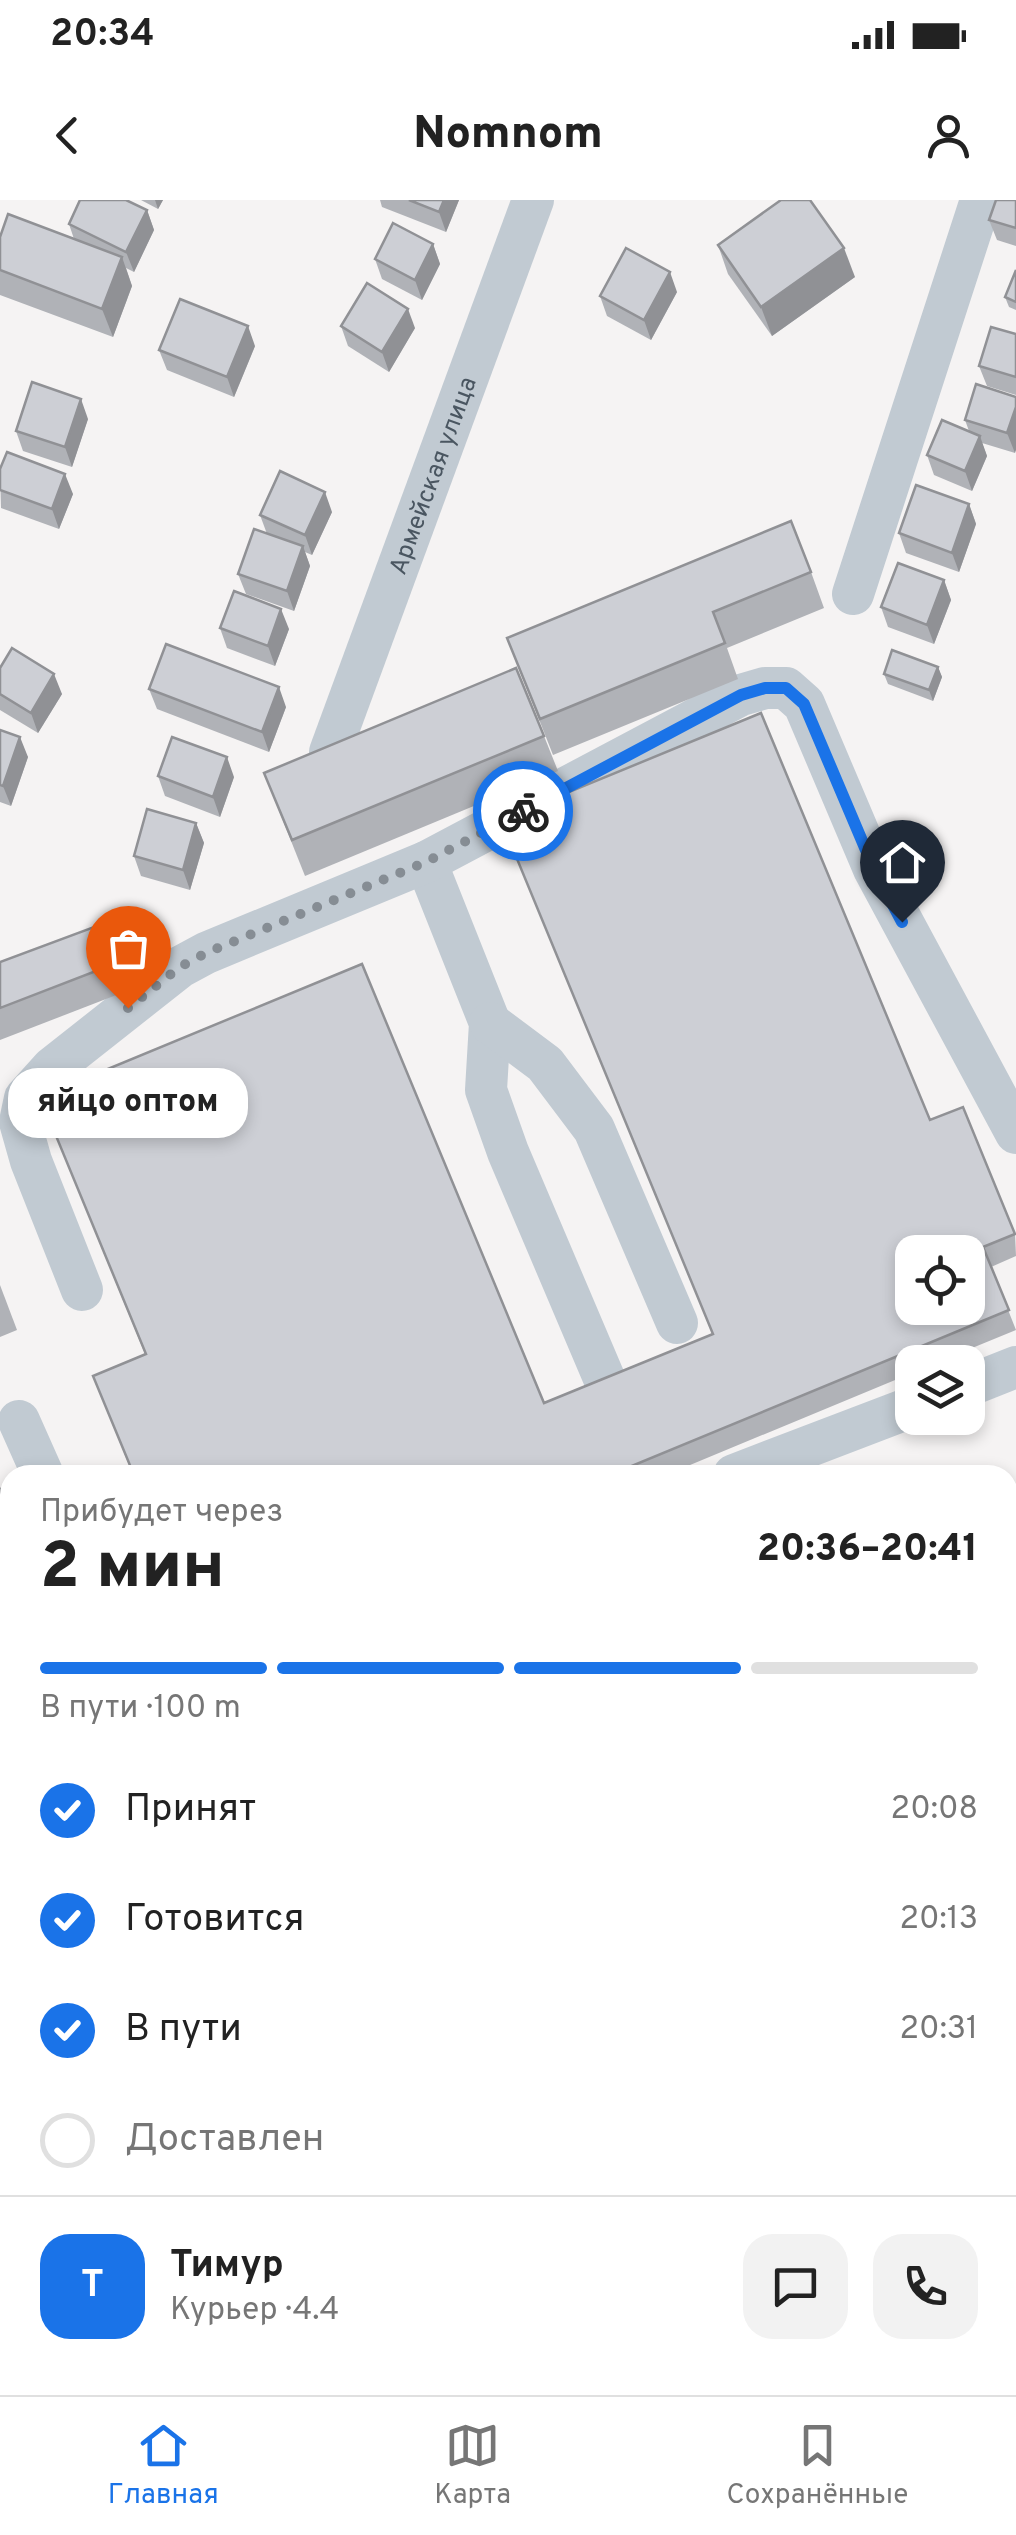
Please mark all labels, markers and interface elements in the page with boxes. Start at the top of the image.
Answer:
text: 20:34 [50,11,155,60]
text: Nomnom [413,107,603,164]
icon: back [40,108,95,163]
icon: person [921,108,976,163]
street label: Армейская улица [384,373,486,580]
courier [473,761,573,861]
icon: bike [496,784,551,839]
pin [860,820,945,923]
icon: home [875,835,930,890]
pin [86,906,171,1009]
icon: bag [101,921,156,976]
callout: яйцо оптом [8,1068,248,1138]
text: яйцо оптом [37,1083,219,1123]
map controls [895,1235,985,1435]
button: locate [895,1235,985,1325]
button: layers [895,1345,985,1435]
text: Прибудет через [40,1493,283,1533]
text: 20:36–20:41 [757,1526,978,1575]
text: 2 мин [40,1529,225,1611]
text: В пути · 100 m [40,1689,241,1729]
icon: check [40,1783,95,1838]
text: Принят [125,1786,256,1835]
text: 20:08 [891,1790,978,1830]
icon: check [40,1893,95,1948]
text: Готовится [125,1896,304,1945]
text: 20:13 [899,1900,978,1940]
icon: check [40,2003,95,2058]
text: В пути [125,2006,242,2055]
text: 20:31 [900,2010,978,2050]
text: Доставлен [125,2116,324,2165]
button: chat [743,2234,848,2339]
button: phone [873,2234,978,2339]
text: Тимур [170,2242,284,2291]
text: Т [81,2262,104,2311]
text: Курьер · 4.4 [170,2291,339,2331]
tab: Главная [108,2418,219,2514]
tab: Карта [434,2418,511,2514]
tab: Сохранённые [727,2418,908,2514]

